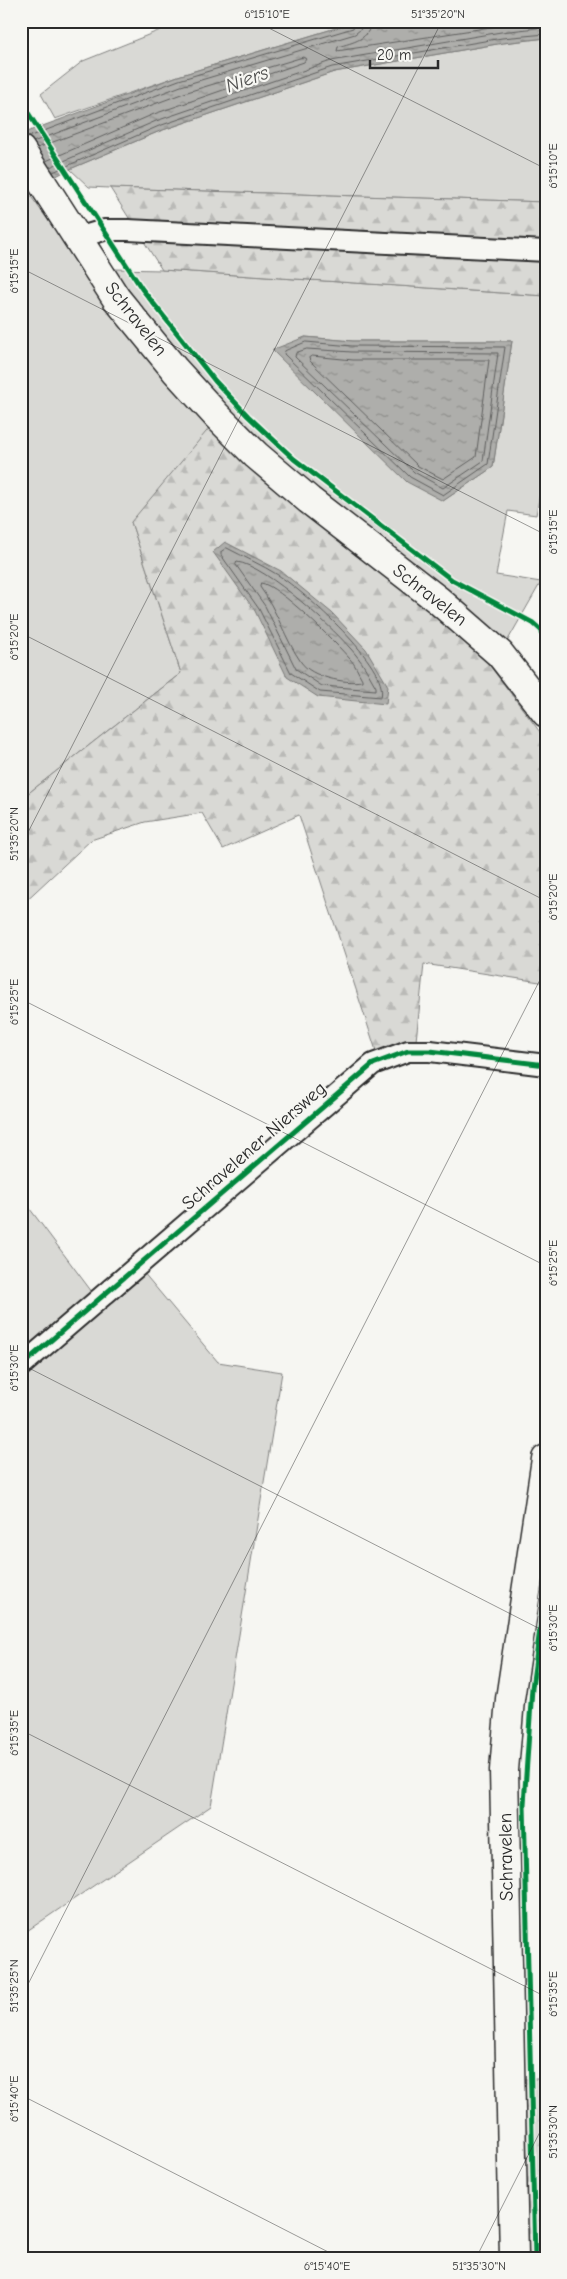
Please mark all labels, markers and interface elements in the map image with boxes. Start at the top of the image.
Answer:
text: 6°15'10"E [244,7,290,21]
text: 51°35'20"N [411,7,465,21]
scale bar [370,38,437,70]
text: 20 m [377,46,411,64]
water label: Niers [222,60,272,97]
text: 6°15'10"E [546,143,560,189]
text: 6°15'15"E [7,249,21,293]
street label: Schravelen [100,278,172,360]
text: 6°15'15"E [546,510,560,554]
street label: Schravelen [389,559,471,631]
text: 6°15'20"E [7,613,21,661]
text: 51°35'20"N [7,807,21,861]
text: 6°15'20"E [546,873,560,921]
text: 6°15'25"E [7,979,21,1025]
street label: Schravelener Niersweg [177,1077,331,1215]
text: 6°15'25"E [546,1240,560,1286]
text: 6°15'30"E [7,1345,21,1392]
text: 6°15'30"E [546,1605,560,1652]
text: 6°15'35"E [7,1710,21,1756]
street label: Schravelen [494,1813,518,1901]
text: 51°35'25"N [7,1959,21,2013]
text: 6°15'35"E [546,1971,560,2017]
text: 6°15'40"E [7,2076,21,2122]
text: 51°35'30"N [546,2105,560,2159]
text: 6°15'40"E [304,2259,350,2273]
text: 51°35'30"N [452,2259,506,2273]

